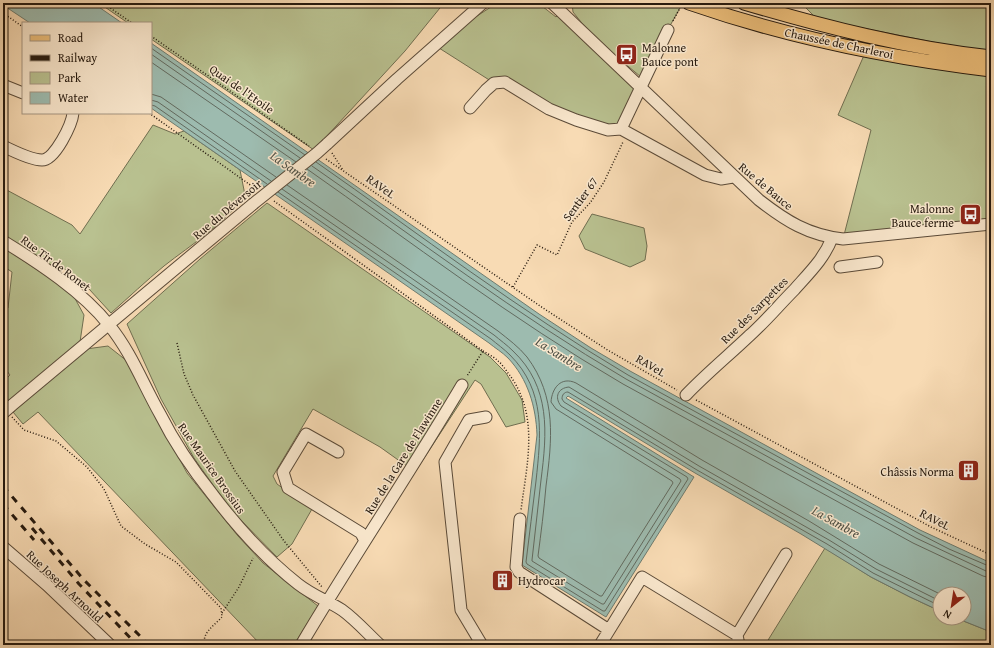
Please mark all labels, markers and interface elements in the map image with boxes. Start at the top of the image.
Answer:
legend [22,22,152,114]
street label: Chaussée de Charleroi [783,23,896,63]
text: Road [58,29,84,46]
place label: Malonne Bauce pont [642,39,699,70]
bus stop icon: Malonne Bauce pont [613,41,639,67]
text: Railway [58,49,97,66]
street label: Quai de l'Etoile [206,60,278,118]
text: Park [58,69,82,86]
text: Water [58,89,88,106]
water label: La Sambre [265,146,320,192]
street label: Rue de Bauce [735,158,797,214]
street label: RAVeL [363,170,399,202]
street label: Sentier 67 [558,173,602,224]
street label: Rue du Déversoir [189,175,265,243]
place label: Malonne Bauce ferme [892,200,954,231]
bus stop icon: Malonne Bauce ferme [957,202,983,228]
street label: Rue Tir de Ronet [17,231,95,295]
street label: Rue des Sarpettes [717,273,791,347]
water label: La Sambre [531,332,586,376]
street label: RAVeL [633,350,669,380]
street label: Rue de la Gare de Flawinne [360,394,446,517]
street label: Rue Maurice Brossius [174,419,250,517]
building icon: Châssis Norma [956,458,982,484]
place label: Châssis Norma [880,463,954,480]
water label: La Sambre [808,501,863,543]
street label: RAVeL [917,504,953,534]
street label: Rue Joseph Arnould [23,546,107,626]
building icon: Hydrocar [490,567,516,593]
place label: Hydrocar [518,572,565,589]
north arrow [932,586,972,626]
text: N [939,606,954,623]

